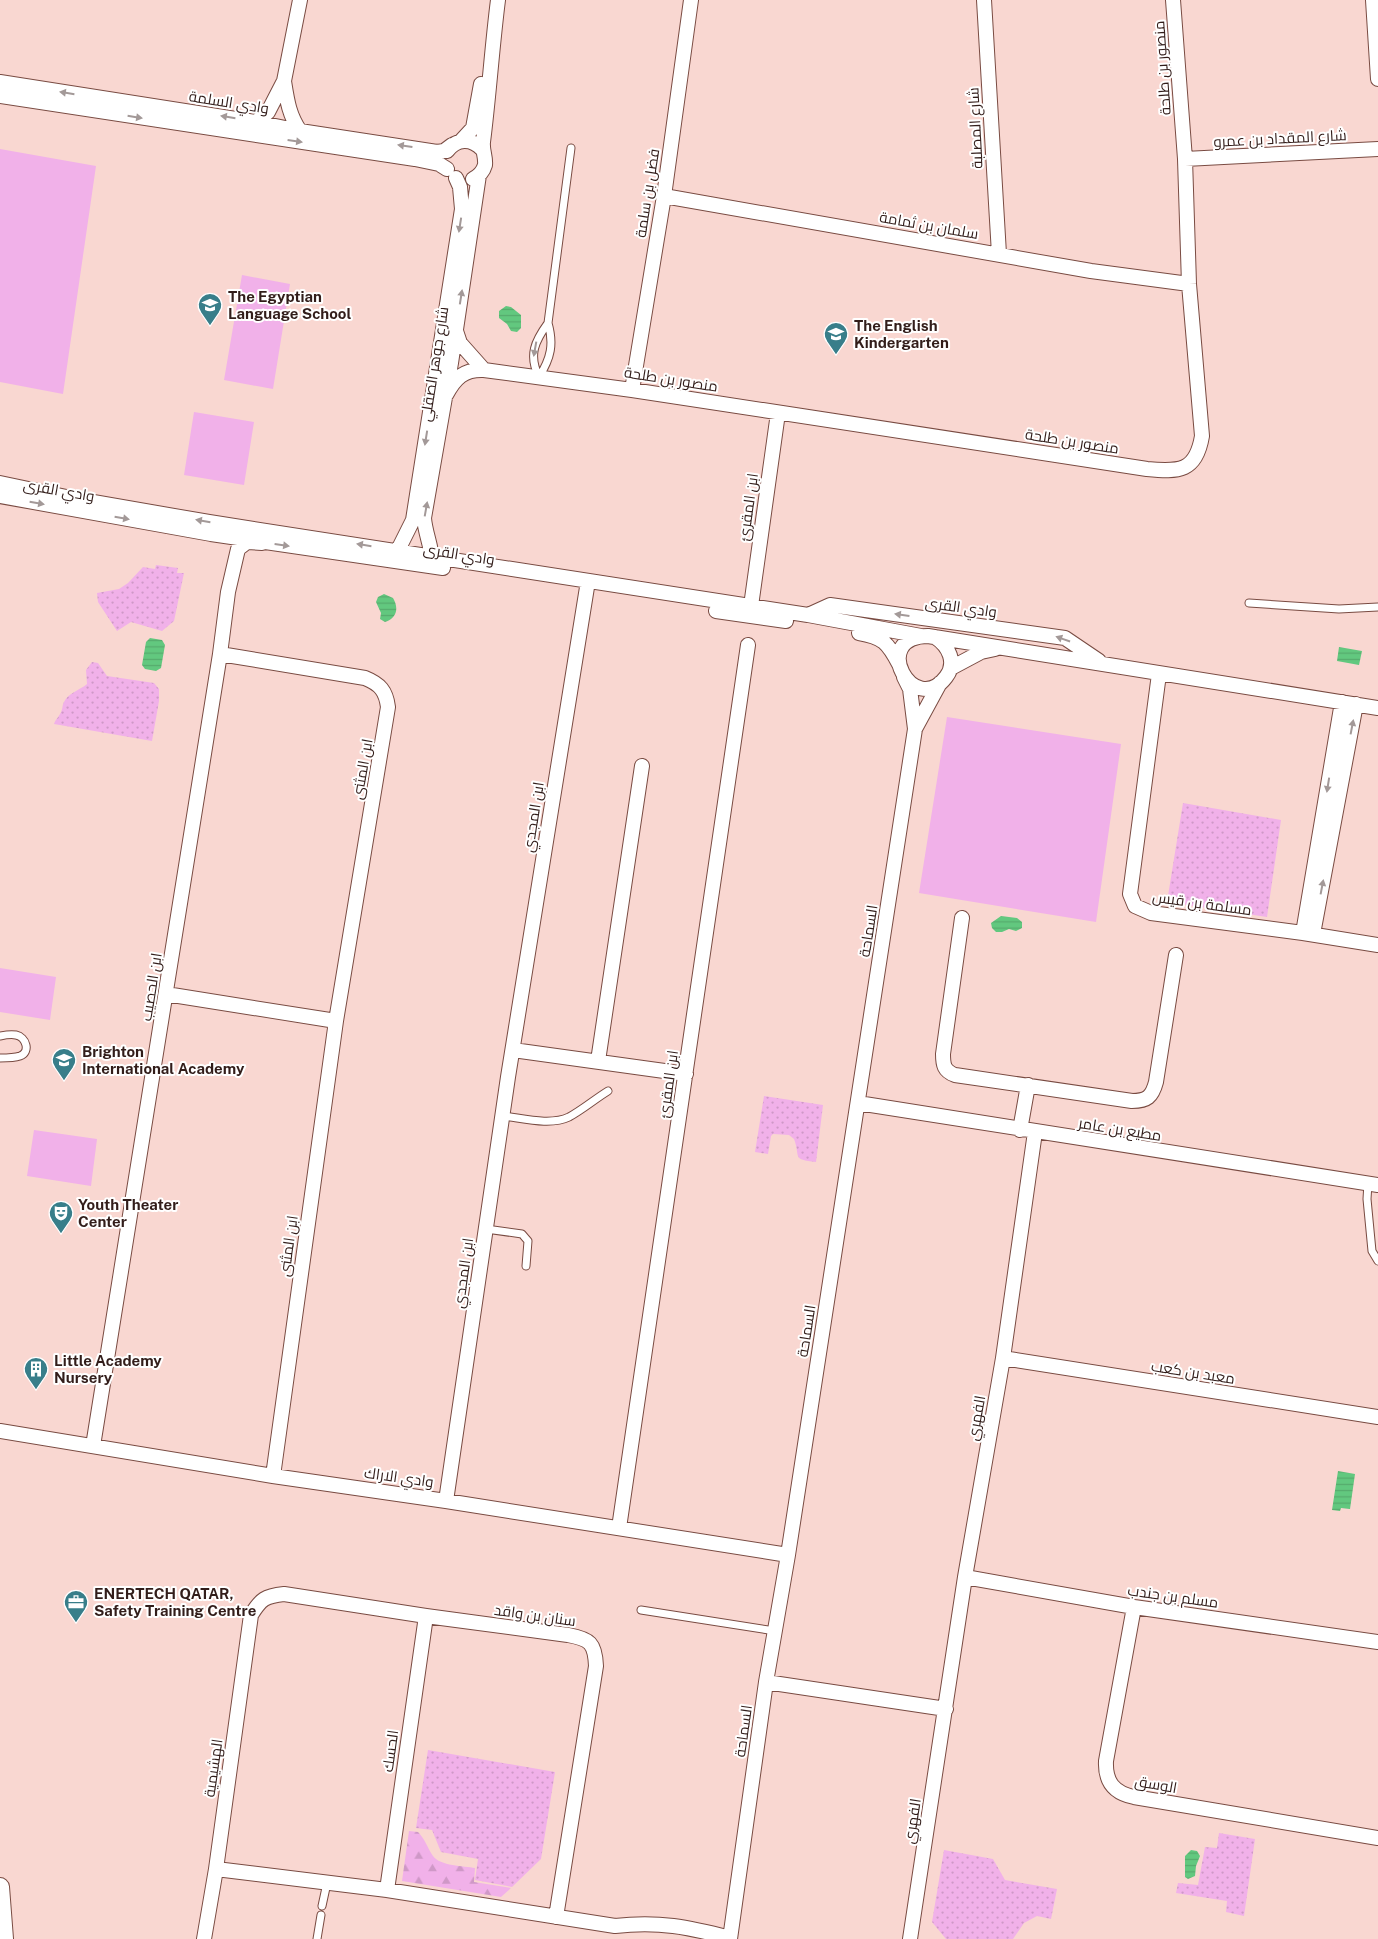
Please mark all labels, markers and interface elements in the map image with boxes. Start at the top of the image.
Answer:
street label: منصور بن طلحة [1150,20,1176,116]
street label: وادي السلمة [187,87,270,121]
street label: شارع المصلبة [964,87,989,169]
one-way arrow [59,88,75,96]
one-way arrow [127,113,143,121]
one-way arrow [219,113,235,121]
street label: شارع المقداد بن عمرو [1213,126,1347,153]
one-way arrow [288,138,304,146]
one-way arrow [397,142,413,150]
street label: فضل بن سلمة [632,147,664,239]
street label: سلمان بن ثمامة [878,208,980,244]
one-way arrow [456,218,464,234]
place label: The Egyptian Language School [228,288,351,322]
one-way arrow [457,289,465,305]
school or university icon: The Egyptian Language School [197,292,223,326]
street label: شارع جوهر الصقلي [417,305,455,423]
place label: The English Kindergarten [854,317,949,351]
school or university icon: The English Kindergarten [823,321,849,355]
one-way arrow [531,341,539,357]
street label: منصور بن طلحة [623,363,719,397]
street label: منصور بن طلحة [1024,425,1120,459]
one-way arrow [421,430,429,446]
street label: ابن المقرئ [735,472,763,542]
street label: وادي القرى [21,475,96,509]
one-way arrow [29,499,45,507]
one-way arrow [422,501,430,517]
one-way arrow [115,515,131,523]
one-way arrow [195,516,211,524]
street label: وادي القرى [421,540,496,572]
one-way arrow [355,541,371,549]
one-way arrow [275,542,291,550]
street label: وادي القرى [923,594,998,624]
one-way arrow [894,611,910,619]
one-way arrow [1055,635,1070,643]
one-way arrow [1349,718,1357,734]
street label: ابن المثنى [348,737,378,801]
one-way arrow [1324,777,1332,793]
street label: ابن المجدي [519,781,551,854]
one-way arrow [1319,878,1327,894]
street label: مسلمة بن قيس [1151,888,1253,920]
street label: السماحة [855,904,881,958]
street label: ابن الحصيب [137,952,167,1023]
place label: Brighton International Academy [82,1043,245,1077]
school or university icon: Brighton International Academy [51,1047,77,1081]
street label: ابن المقرئ [655,1049,683,1119]
street label: مطيع بن عامر [1076,1114,1163,1147]
place label: Youth Theater Center [78,1196,178,1230]
theatre icon: Youth Theater Center [48,1200,74,1234]
street label: ابن المثنى [275,1214,303,1278]
street label: ابن المجدي [450,1237,480,1310]
street label: السماحة [793,1304,819,1358]
place label: Little Academy Nursery [54,1352,162,1386]
building icon: Little Academy Nursery [23,1356,49,1390]
street label: معبد بن كعب [1150,1357,1236,1389]
street label: الفهري [964,1394,992,1443]
street label: وادي الاراك [363,1464,435,1494]
street label: مسلم بن جندب [1126,1581,1219,1613]
place label: ENERTECH QATAR, Safety Training Centre [94,1585,256,1619]
office icon: ENERTECH QATAR, Safety Training Centre [63,1589,89,1623]
street label: سنان بن واقد [493,1601,577,1631]
street label: السماحة [731,1704,755,1758]
street label: الحسك [379,1729,401,1773]
street label: الهشيمية [201,1738,227,1798]
street label: الوسق [1133,1772,1178,1798]
street label: الفهري [900,1797,928,1845]

